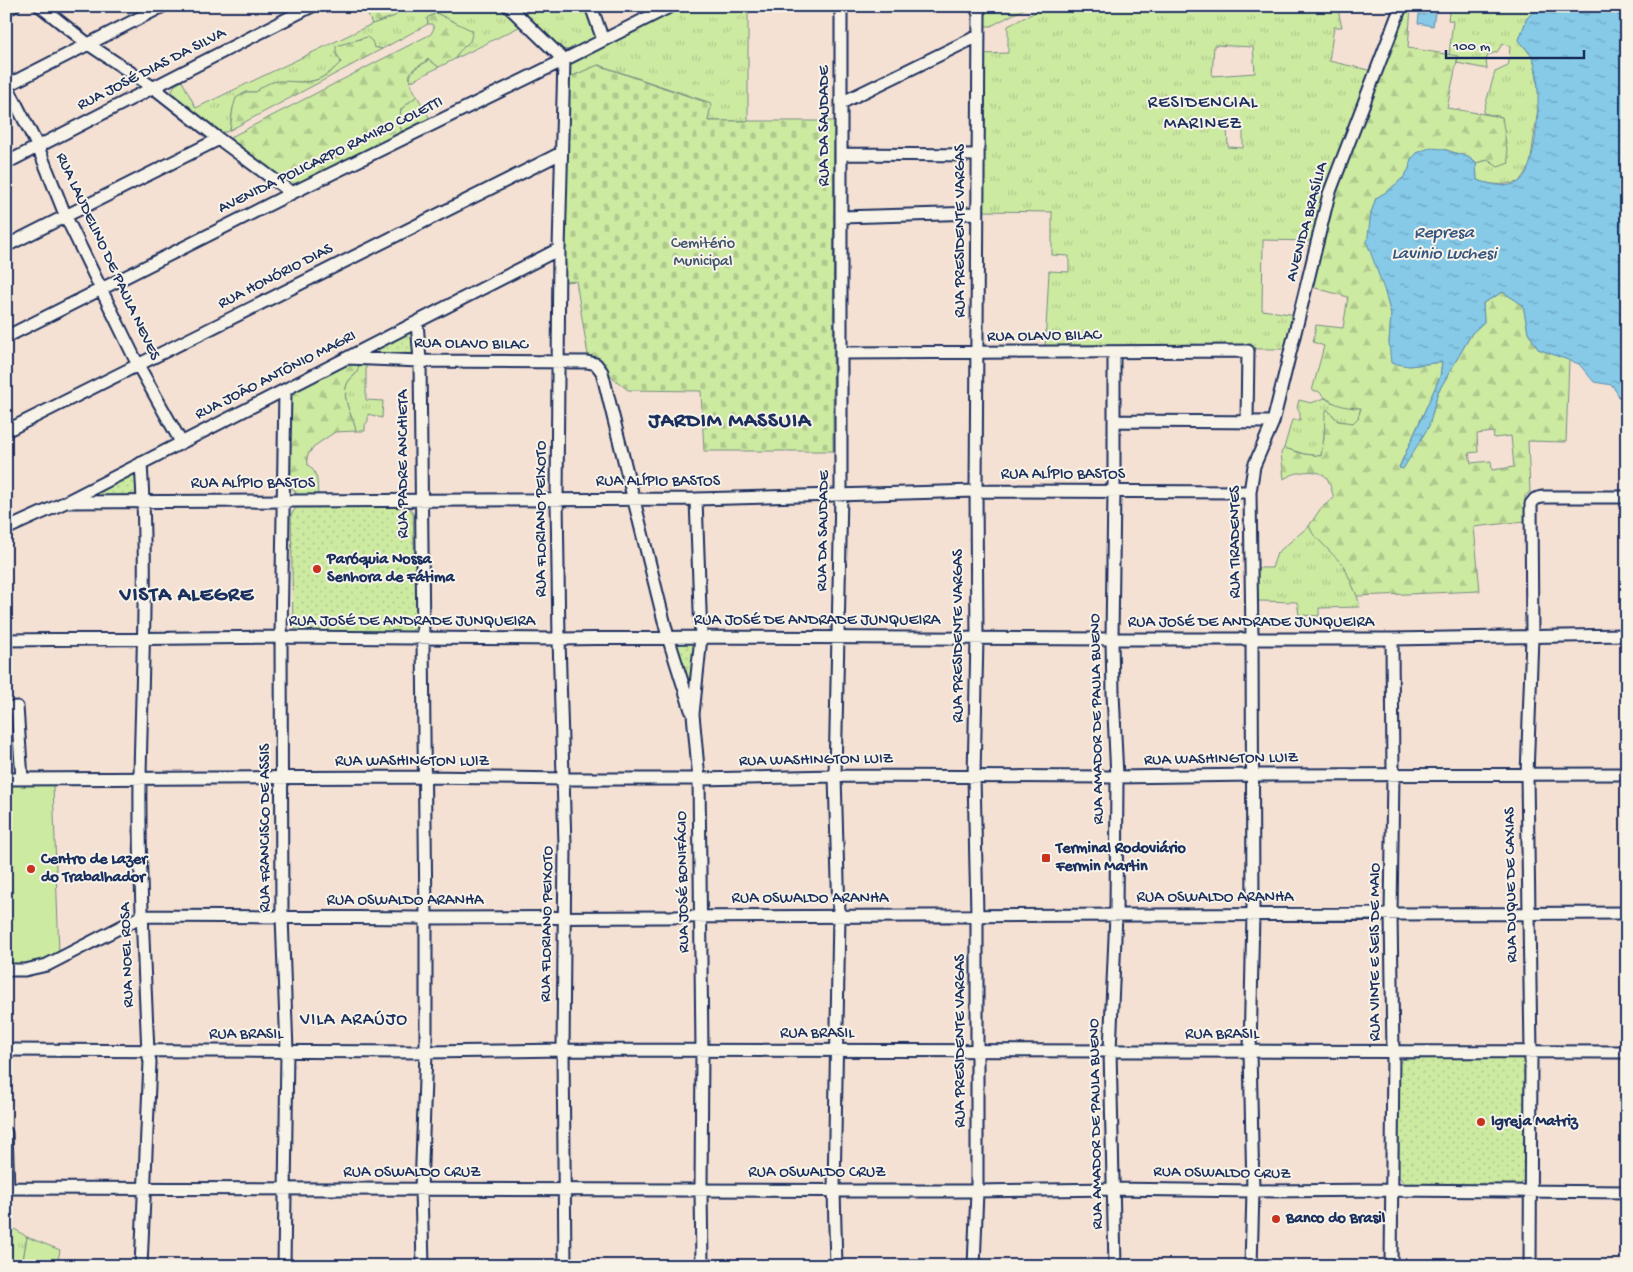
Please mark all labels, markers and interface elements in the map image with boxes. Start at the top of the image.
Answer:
street label: RUA JOSÉ DIAS DA SILVA [75,24,231,116]
scale bar [1446,28,1583,60]
text: 100 m [1452,38,1491,56]
street label: RUA DA SAUDADE [816,65,835,186]
street label: AVENIDA POLICARPO RAMIRO COLETTI [215,93,447,219]
district label: RESIDENCIAL MARINEZ [1148,93,1259,135]
street label: RUA PRESIDENTE VARGAS [952,144,971,318]
street label: RUA LAUDELINO DE PAULA NEVES [50,150,164,364]
street label: AVENIDA BRASÍLIA [1282,159,1333,284]
water label: Represa Lavinio Luchesi [1391,223,1499,265]
park label: Cemitério Municipal [671,235,735,272]
street label: RUA HONÓRIO DIAS [215,240,337,314]
street label: RUA JOÃO ANTÔNIO MAGRI [192,326,360,425]
street label: RUA OLAVO BILAC [987,326,1103,347]
street label: RUA OLAVO BILAC [414,335,530,356]
street label: RUA PADRE ANCHIETA [395,388,414,538]
district label: JARDIM MASSUIA [648,410,812,435]
street label: RUA FLORIANO PEIXOTO [533,440,552,597]
street label: RUA ALÍPIO BASTOS [1001,465,1126,485]
street label: RUA DA SAUDADE [813,469,835,592]
street label: RUA ALÍPIO BASTOS [596,472,721,492]
street label: RUA ALÍPIO BASTOS [191,474,316,494]
street label: RUA TIRADENTES [1227,485,1246,599]
street label: RUA PRESIDENTE VARGAS [950,549,969,723]
place label: Paróquia Nossa Senhora de Fátima [326,551,455,588]
marker: Paróquia Nossa Senhora de Fátima [311,563,323,575]
district label: VISTA ALEGRE [119,584,255,609]
street label: RUA JOSÉ DE ANDRADE JUNQUEIRA [694,612,942,631]
street label: RUA JOSÉ DE ANDRADE JUNQUEIRA [289,613,537,632]
street label: RUA AMADOR DE PAULA BUENO [1087,613,1109,825]
street label: RUA JOSÉ DE ANDRADE JUNQUEIRA [1128,614,1376,633]
street label: RUA FRANCISCO DE ASSIS [257,743,276,913]
street label: RUA WASHINGTON LUIZ [1144,749,1299,771]
street label: RUA WASHINGTON LUIZ [739,750,894,772]
street label: RUA WASHINGTON LUIZ [335,753,490,772]
street label: RUA DUQUE DE CAXIAS [1501,806,1523,963]
street label: RUA JOSÉ BONIFÁCIO [672,810,695,953]
place label: Terminal Rodoviário Fermin Martin [1054,840,1187,877]
street label: RUA FLORIANO PEIXOTO [537,845,559,1002]
place label: Centro de Lazer do Trabalhador [40,851,149,888]
marker: Terminal Rodoviário Fermin Martin [1040,852,1052,864]
street label: RUA VINTE E SEIS DE MAIO [1367,862,1386,1041]
marker: Centro de Lazer do Trabalhador [25,863,37,875]
street label: RUA OSWALDO ARANHA [1137,889,1295,908]
street label: RUA OSWALDO ARANHA [732,890,890,909]
street label: RUA OSWALDO ARANHA [327,892,485,911]
street label: RUA NOEL ROSA [117,900,139,1008]
street label: RUA PRESIDENTE VARGAS [952,954,971,1128]
district label: VILA ARAÚJO [299,1010,408,1031]
street label: RUA AMADOR DE PAULA BUENO [1086,1018,1108,1230]
street label: RUA BRASIL [780,1025,855,1044]
street label: RUA BRASIL [209,1026,284,1045]
street label: RUA BRASIL [1185,1026,1260,1045]
place label: Igreja Matriz [1491,1113,1579,1132]
marker: Igreja Matriz [1475,1116,1487,1128]
street label: RUA OSWALDO CRUZ [1153,1163,1291,1185]
street label: RUA OSWALDO CRUZ [343,1164,481,1183]
street label: RUA OSWALDO CRUZ [748,1164,886,1183]
place label: Banco do Brasil [1285,1210,1386,1229]
marker: Banco do Brasil [1270,1213,1282,1225]

